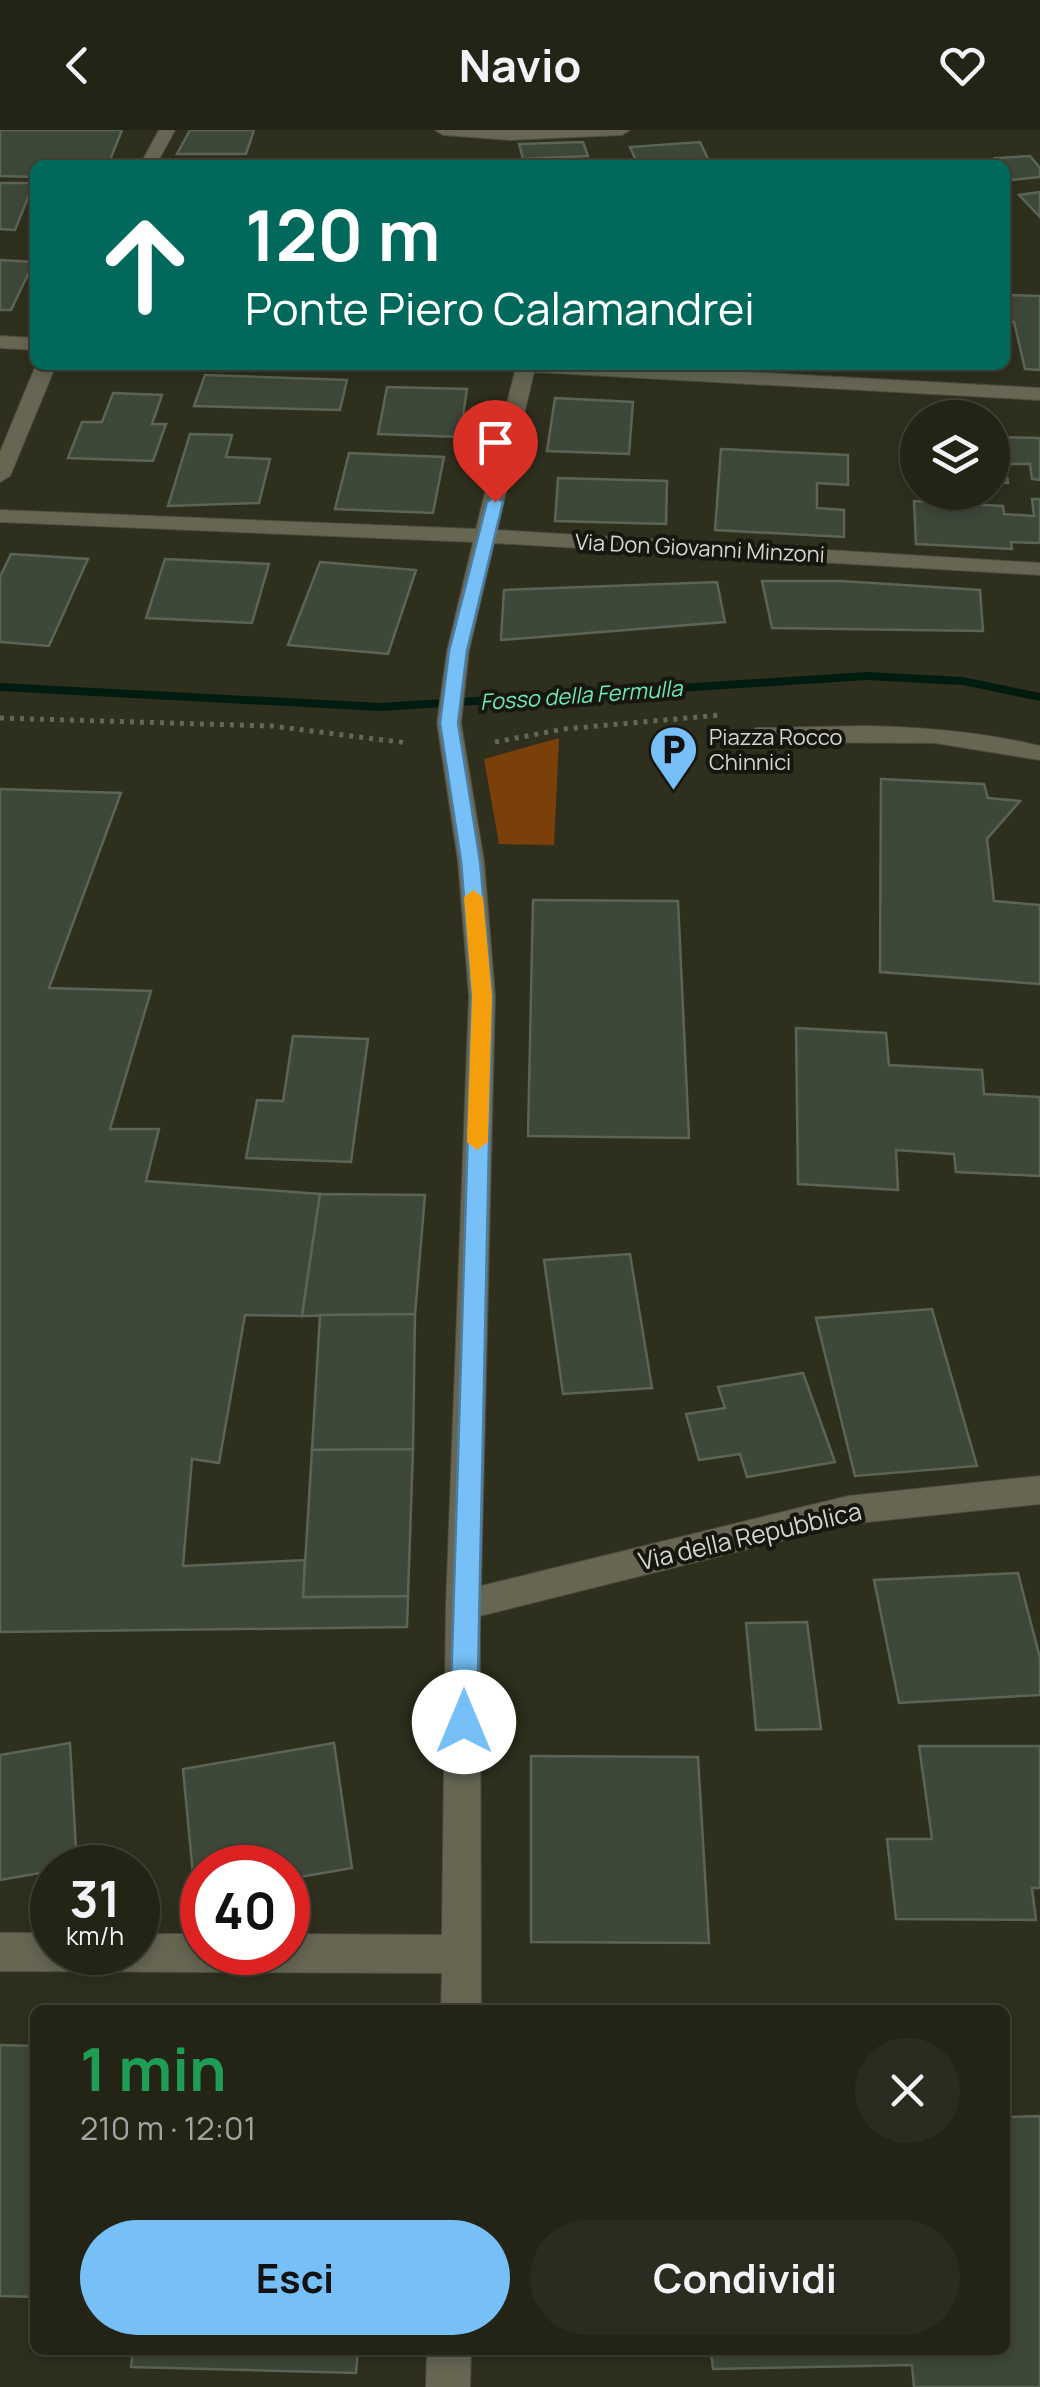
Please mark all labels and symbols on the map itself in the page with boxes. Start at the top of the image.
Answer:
pin [453,400,538,503]
street label: Via Don Giovanni Minzoni [574,526,826,570]
water label: Fosso della Fermulla [479,673,685,717]
place label: Piazza Rocco Chinnici [709,722,843,777]
parking icon: Piazza Rocco Chinnici [648,724,700,792]
street label: Via della Repubblica [635,1493,865,1578]
position arrow [412,1670,516,1774]
speed limit sign: 40 [180,1845,310,1975]

